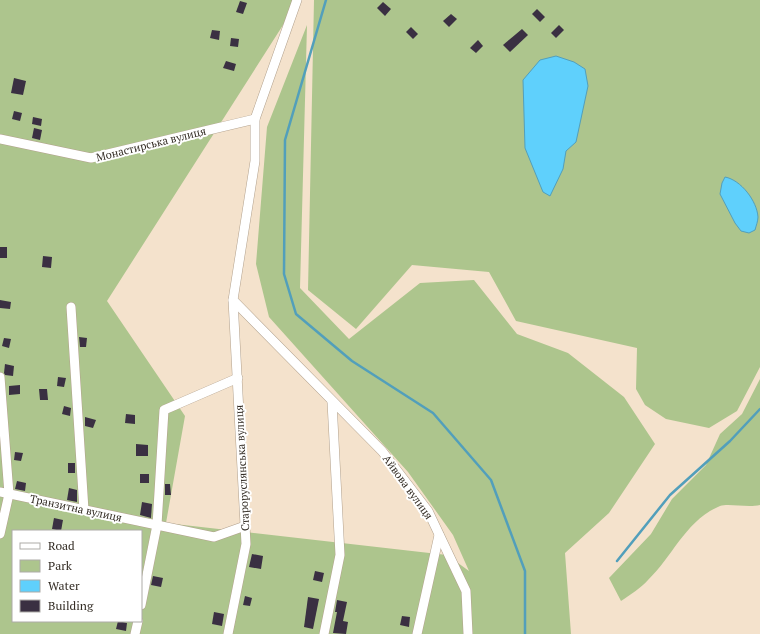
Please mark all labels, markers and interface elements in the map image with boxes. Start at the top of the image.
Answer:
street label: Монастирська вулиця [95,124,207,164]
street label: Староруслянська вулиця [232,404,252,531]
street label: Айвова вулиця [380,452,436,522]
street label: Транзитна вулиця [29,491,123,525]
legend [12,530,142,622]
text: Road [48,538,75,553]
text: Park [48,558,73,573]
text: Water [48,578,80,593]
text: Building [48,598,94,613]

